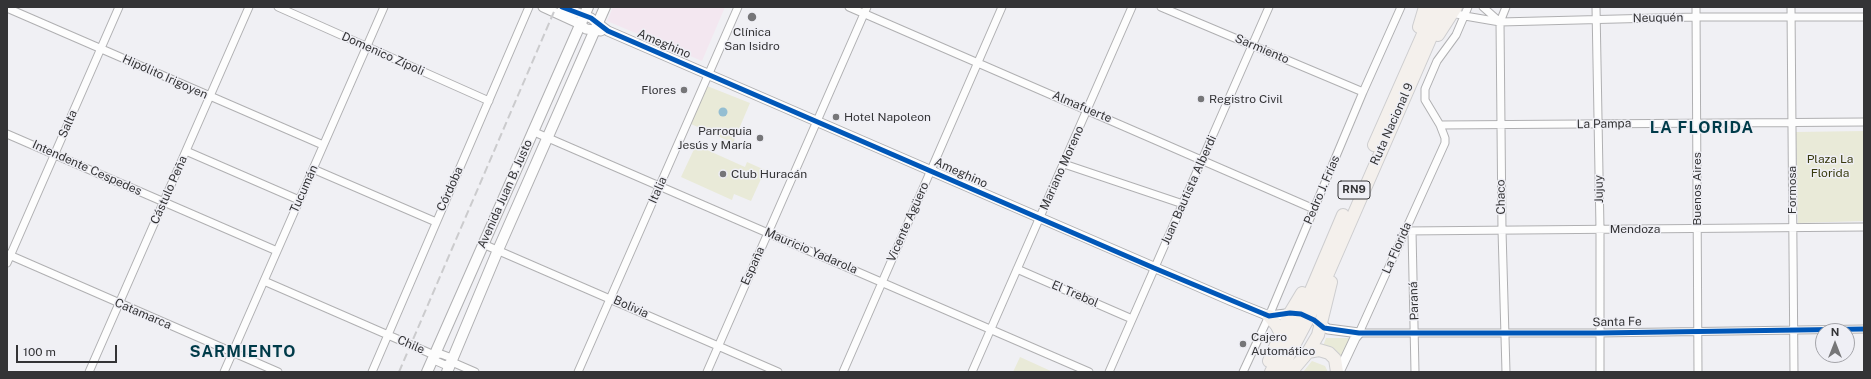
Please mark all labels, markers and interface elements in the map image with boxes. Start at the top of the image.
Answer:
street label: Neuquén [1633,10,1683,26]
marker: Clínica San Isidro [746,11,758,23]
place label: Clínica San Isidro [724,25,780,53]
street label: Ameghino [635,26,693,62]
street label: Domenico Zípoli [339,29,427,79]
street label: Sarmiento [1233,31,1291,67]
street label: Hipólito Irigoyen [120,52,210,102]
street label: Ruta Nacional 9 [1367,81,1417,167]
place label: Flores [641,83,676,97]
marker: Flores [679,85,689,95]
street label: Almafuerte [1050,88,1114,126]
place label: Registro Civil [1209,92,1283,106]
marker: Registro Civil [1196,94,1206,104]
street label: Salta [56,108,80,140]
place label: Hotel Napoleon [844,110,931,124]
marker: Hotel Napoleon [831,112,841,122]
street label: La Pampa [1577,116,1631,132]
district label: LA FLORIDA [1650,118,1754,138]
place label: Parroquia Jesús y María [678,124,752,152]
street label: Mariano Moreno [1037,124,1087,212]
marker: Parroquia Jesús y María [755,133,765,143]
street label: Juan Bautista Alberdi [1158,133,1220,247]
street label: Intendente Cespedes [30,137,144,199]
street label: Avenida Juan B. Justo [474,137,536,251]
street label: Buenos Aires [1690,152,1704,226]
park label: Plaza La Florida [1807,152,1853,180]
street label: Pedro J. Frías [1301,153,1343,227]
street label: Cástulo Peña [148,154,190,226]
street label: Ameghino [932,155,990,191]
street label: Tucumán [287,163,321,215]
street label: Córdoba [434,164,466,214]
street label: Formosa [1785,166,1799,214]
place label: Club Huracán [731,167,807,181]
marker: Club Huracán [718,169,728,179]
street label: Italia [646,174,670,206]
street label: Jujuy [1592,175,1606,203]
street label: Chaco [1493,179,1509,215]
street label: Vicente Agüero [884,180,932,264]
road number: RN9 [1338,181,1370,199]
street label: La Florida [1379,220,1415,276]
street label: Mendoza [1610,222,1660,236]
street label: Mauricio Yadarola [762,225,860,277]
street label: España [738,245,768,287]
street label: El Trebol [1049,278,1101,310]
street label: Paraná [1406,281,1422,321]
street label: Bolivia [611,293,651,321]
street label: Catamarca [112,296,174,332]
street label: Santa Fe [1592,314,1642,330]
north arrow [1815,323,1855,363]
text: N [1831,326,1839,338]
place label: Cajero Automático [1251,330,1315,358]
street label: Chile [395,333,427,357]
scale bar [18,337,119,363]
marker: Cajero Automático [1238,339,1248,349]
district label: SARMIENTO [190,342,296,362]
text: 100 m [23,345,56,359]

